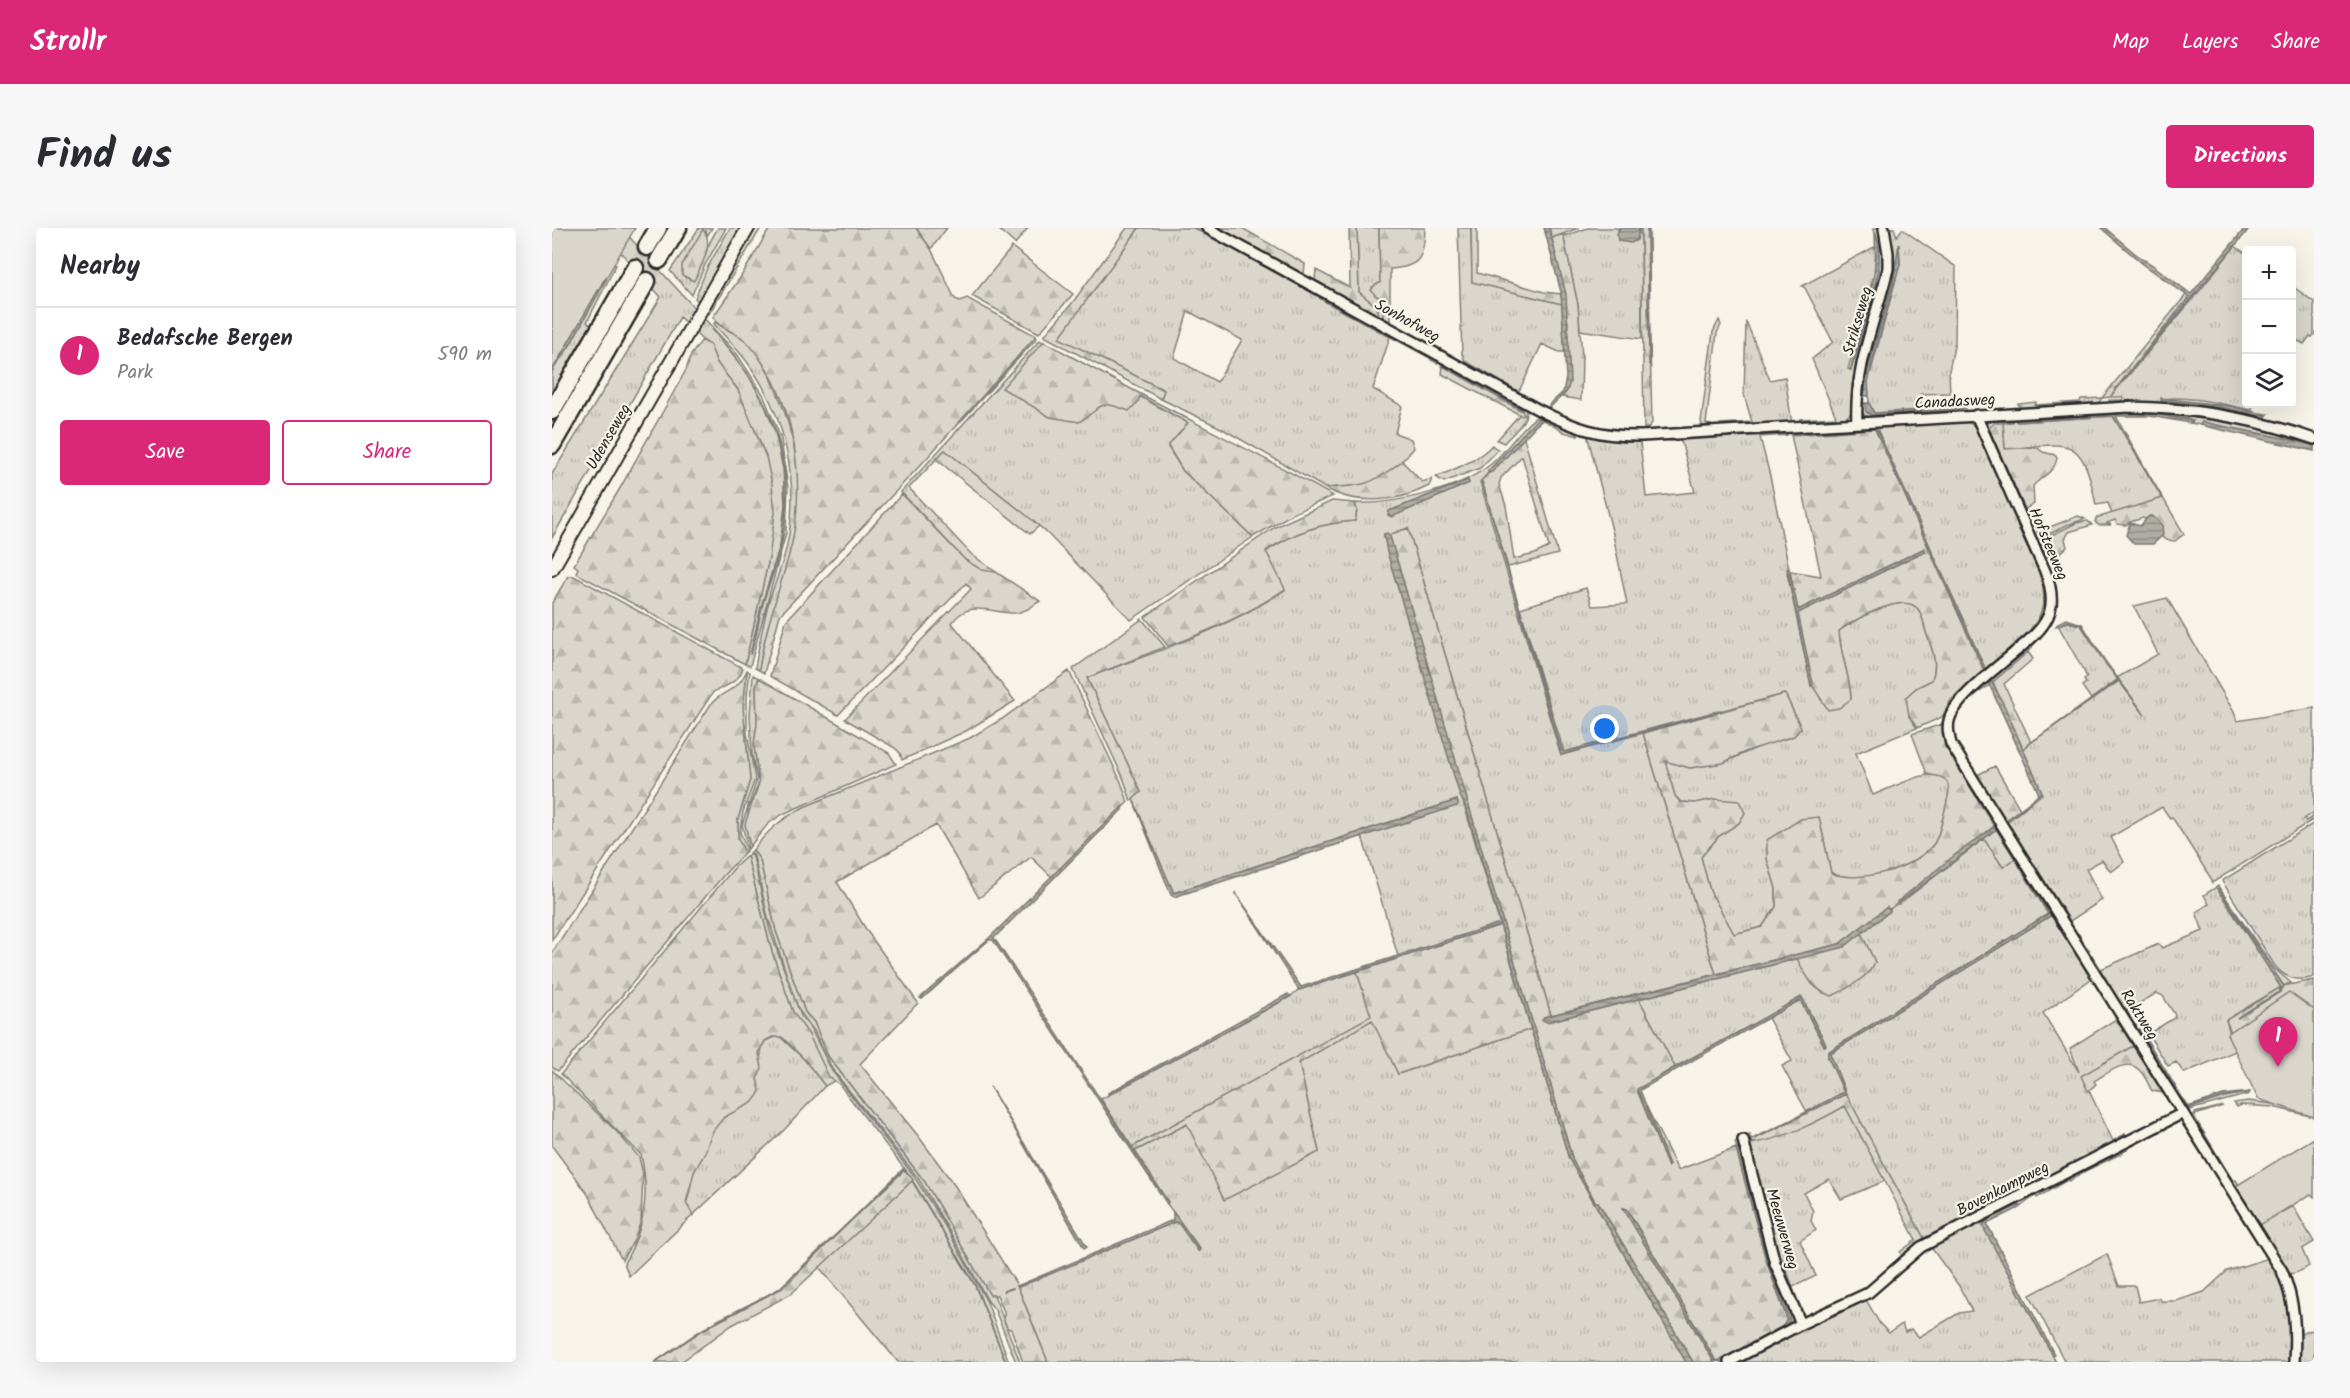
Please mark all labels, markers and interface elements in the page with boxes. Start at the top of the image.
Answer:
text: Strollr [30,20,106,65]
text: Map [2112,26,2149,59]
text: Layers [2182,26,2238,59]
text: Share [2271,26,2320,59]
text: Find us [36,123,172,190]
button: Directions [2166,125,2314,188]
text: Nearby [60,246,140,288]
map controls [2242,246,2296,408]
button: + [2242,246,2296,300]
street label: Strikseweg [1836,283,1880,359]
street label: Sonhofweg [1370,293,1444,349]
button: − [2242,300,2296,354]
text: Bedafsche Bergen [117,322,293,357]
text: 1 [76,339,83,371]
text: 590 m [438,339,492,371]
button: layers [2242,354,2296,408]
text: Park [117,357,153,389]
street label: Canadasweg [1914,387,1996,417]
street label: Udenseweg [580,399,638,475]
button: Save [60,420,270,485]
button: Share [282,420,492,485]
street label: Hofsteeweg [2021,504,2075,584]
your location [1590,714,1619,743]
street label: Raktweg [2114,985,2164,1045]
pin: 1 [2258,1018,2298,1067]
street label: Bovenkampweg [1952,1155,2054,1223]
street label: Meeuwerweg [1758,1185,1806,1273]

